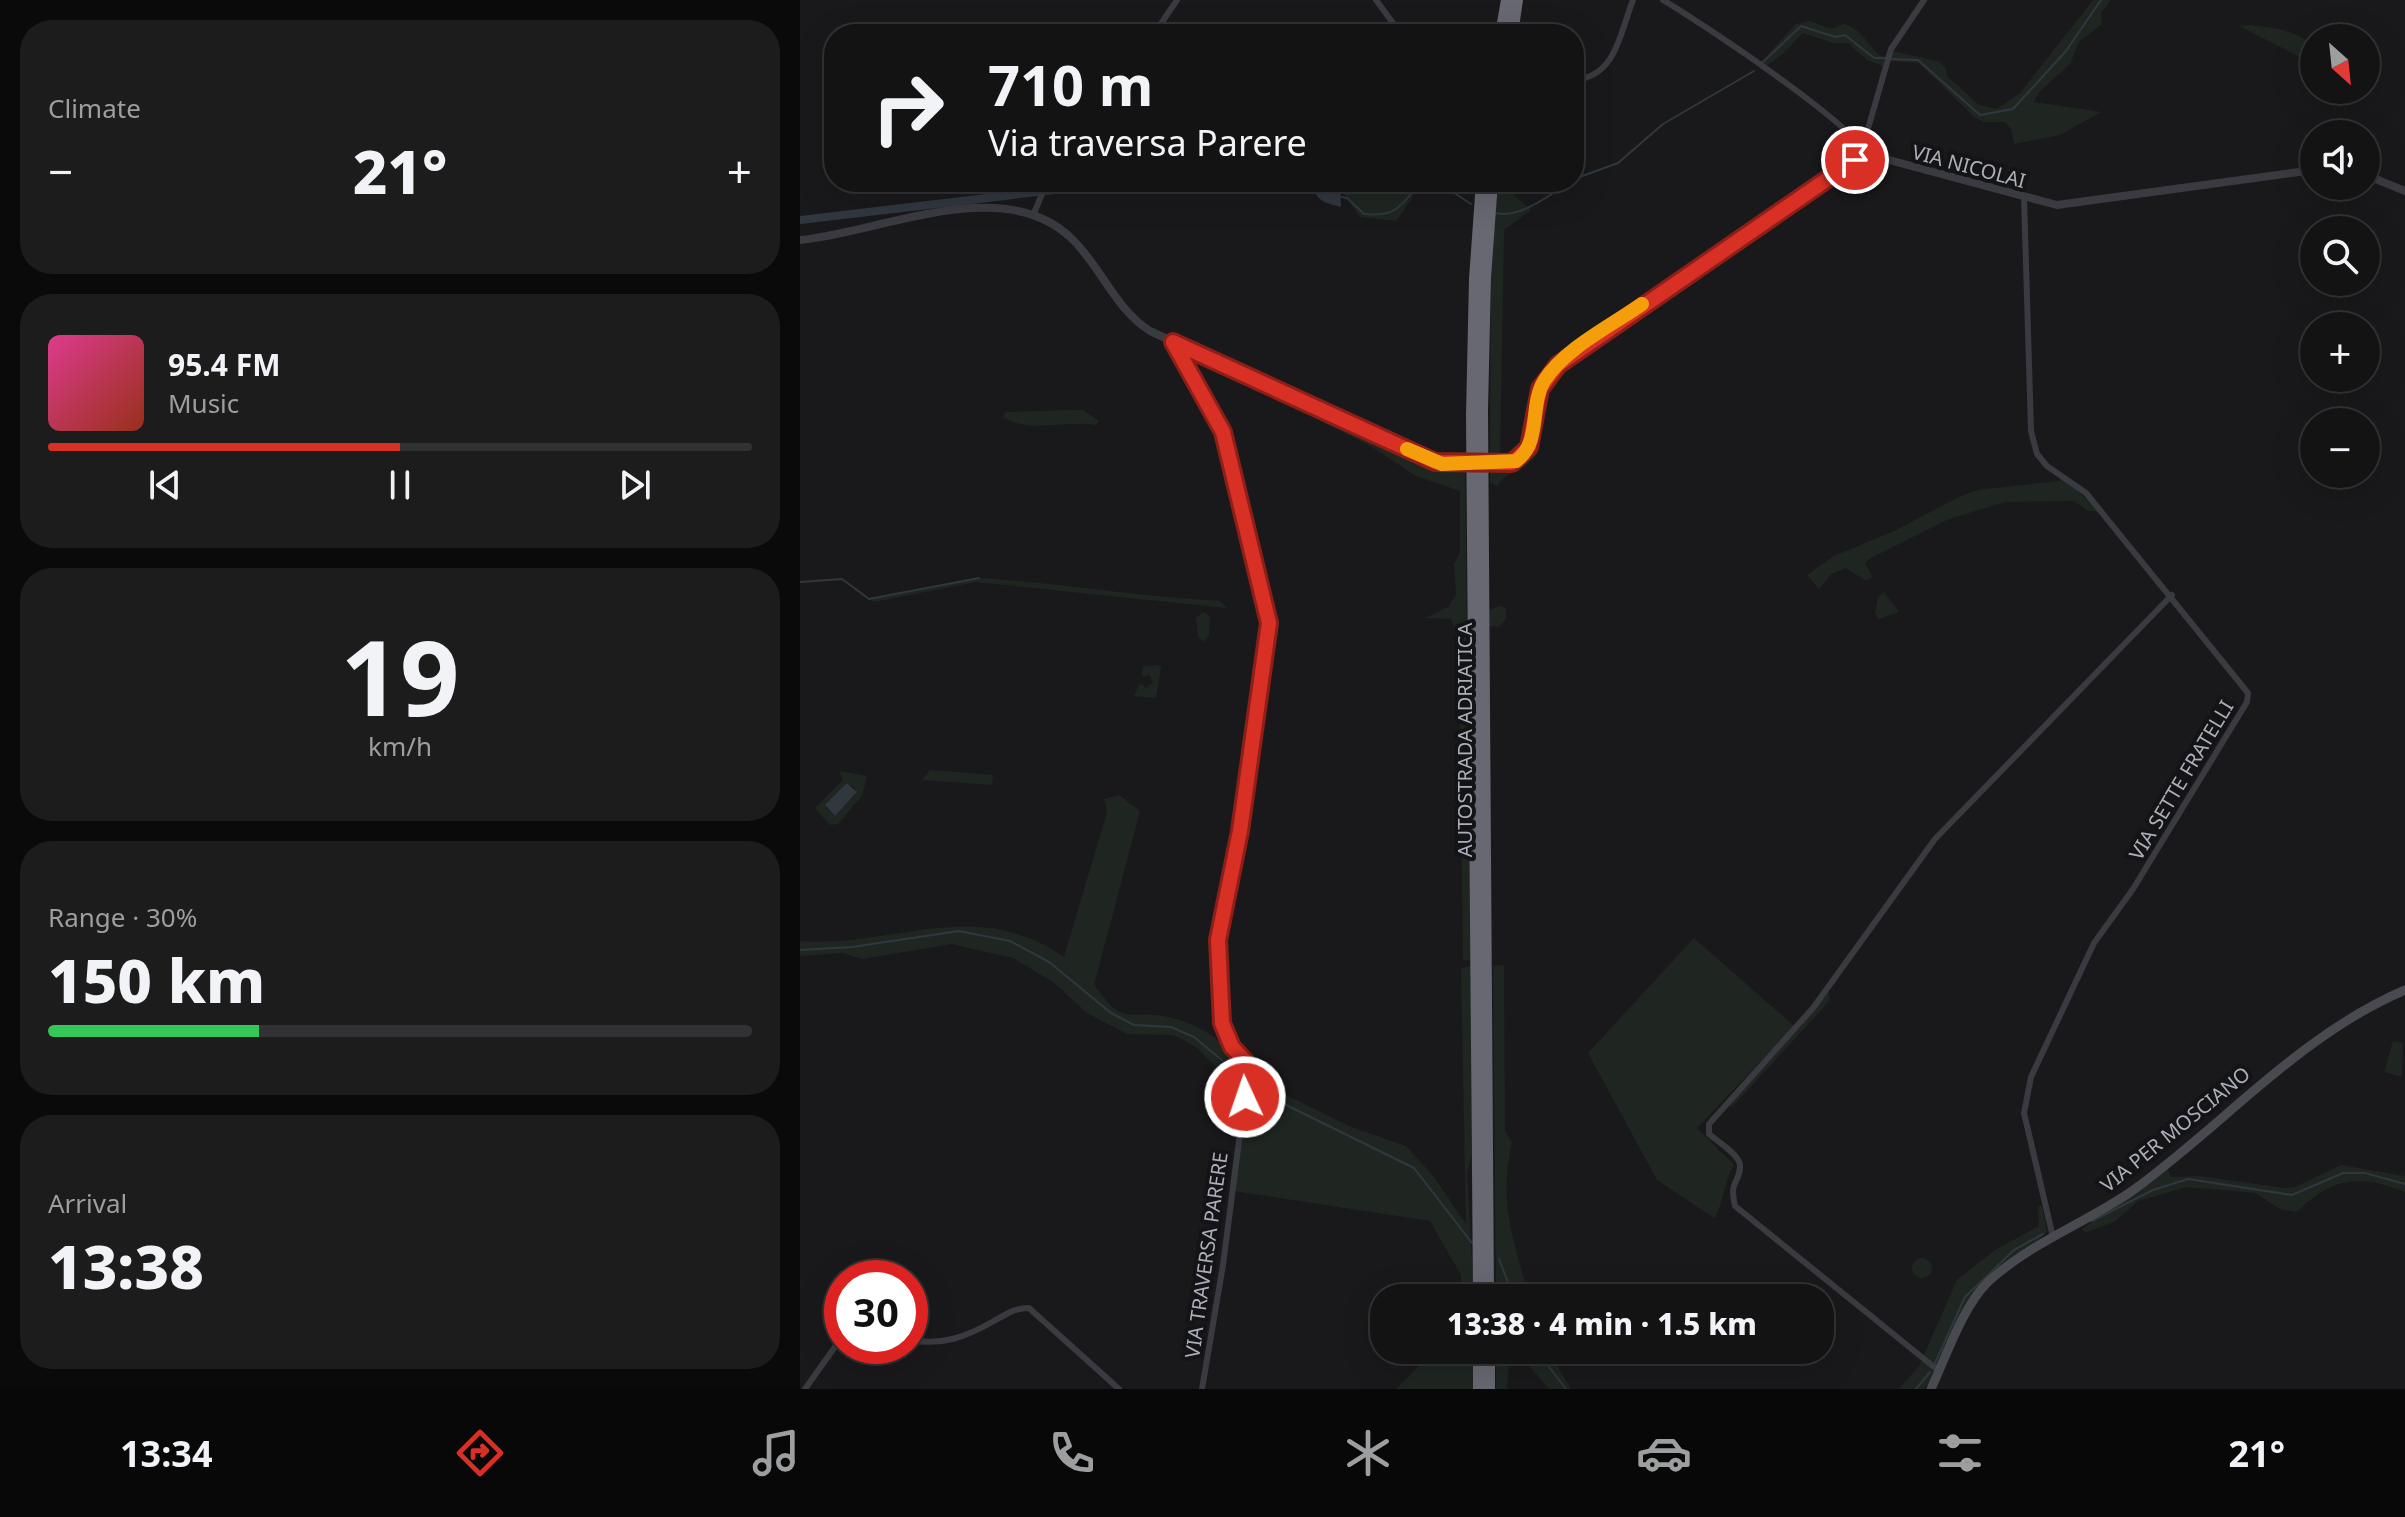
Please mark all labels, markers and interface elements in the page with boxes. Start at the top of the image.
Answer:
north arrow [2300,24,2380,104]
map controls [2300,24,2380,488]
text: 710 m [988,46,1153,122]
icon: right [856,56,960,160]
text: Climate [48,90,141,126]
text: Via traversa Parere [988,118,1307,167]
button: sound [2300,120,2380,200]
pin [1821,126,1889,194]
text: 21° [353,130,447,212]
icon: arrive [1833,138,1877,182]
street label: VIA NICOLAI [1909,138,2029,194]
text: − [48,141,73,201]
text: + [727,141,752,201]
button: search [2300,216,2380,296]
button: + [2300,312,2380,392]
text: 95.4 FM [168,344,280,385]
text: Music [168,385,239,421]
button: − [2300,408,2380,488]
icon: previous [143,463,187,507]
icon: pause [378,463,422,507]
icon: next [613,463,657,507]
text: 19 [341,605,459,746]
street label: AUTOSTRADA ADRIATICA [1451,623,1478,857]
street label: VIA SETTE FRATELLI [2123,695,2239,865]
text: km/h [368,728,432,764]
text: Range · 30% [48,899,197,935]
text: 150 km [48,939,265,1021]
position arrow [1203,1055,1287,1139]
street label: VIA PER MOSCIANO [2094,1060,2256,1198]
street label: VIA TRAVERSA PARERE [1178,1150,1234,1360]
text: Arrival [48,1185,127,1221]
text: 13:38 [48,1225,204,1307]
speed limit sign: 30 [824,1260,928,1364]
text: 13:38 · 4 min · 1.5 km [1447,1303,1757,1344]
icon: directions [452,1425,508,1481]
icon: music [748,1425,804,1481]
icon: phone [1044,1425,1100,1481]
icon: climate [1340,1425,1396,1481]
icon: car [1636,1425,1692,1481]
icon: filters [1932,1425,1988,1481]
text: 13:34 [120,1429,212,1478]
text: 21° [2228,1429,2285,1478]

